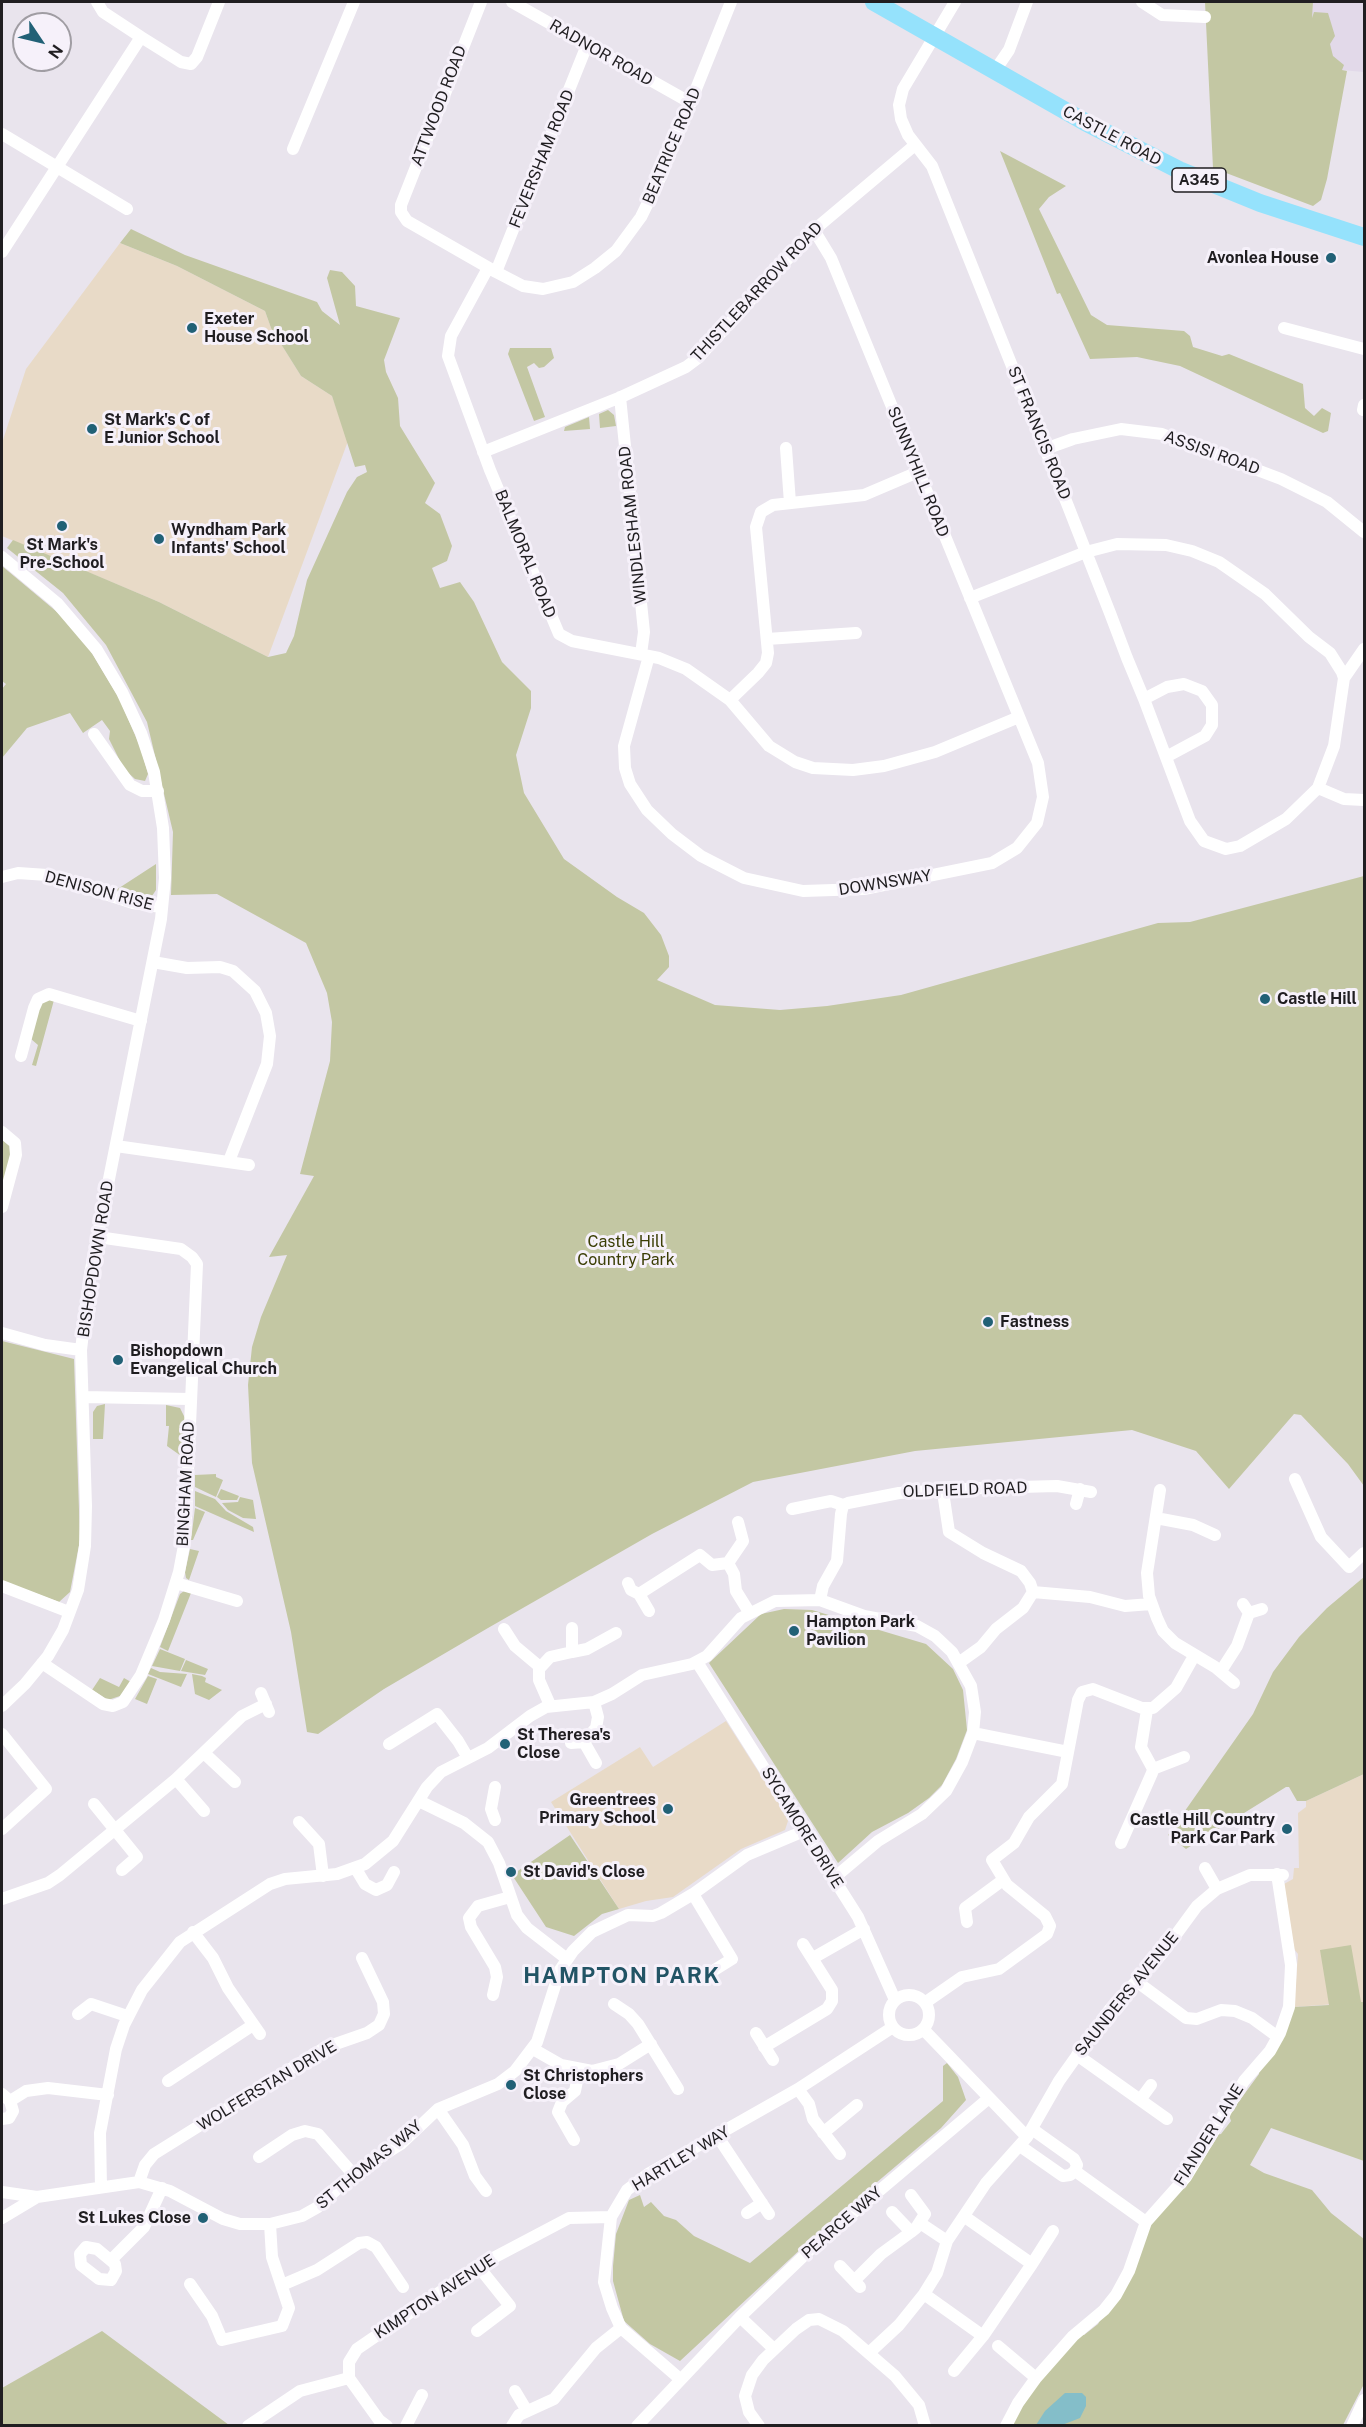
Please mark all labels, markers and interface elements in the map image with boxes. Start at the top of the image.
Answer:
north arrow [12,12,72,72]
street label: RADNOR ROAD [546,16,656,90]
text: N [44,41,67,62]
street label: ATTWOOD ROAD [407,43,471,169]
street label: BEATRICE ROAD [639,85,705,207]
street label: FEVERSHAM ROAD [505,87,579,231]
street label: CASTLE ROAD [1059,102,1165,170]
road number: A345 [1172,168,1226,192]
street label: THISTLEBARROW ROAD [687,218,827,366]
place label: Avonlea House [1207,248,1319,268]
marker: Avonlea House [1324,251,1338,265]
place label: Exeter House School [204,309,309,347]
marker: Exeter House School [185,321,199,335]
street label: ST FRANCIS ROAD [1003,364,1075,502]
street label: SUNNYHILL ROAD [883,404,953,540]
place label: St Mark's C of E Junior School [104,410,220,448]
marker: St Mark's C of E Junior School [85,422,99,436]
street label: ASSISI ROAD [1161,427,1263,479]
street label: WINDLESHAM ROAD [615,445,651,605]
street label: BALMORAL ROAD [490,487,560,621]
marker: St Mark's Pre-School [55,519,69,533]
place label: Wyndham Park Infants' School [171,520,286,558]
marker: Wyndham Park Infants' School [152,532,166,546]
place label: St Mark's Pre-School [19,535,105,573]
street label: DOWNSWAY [837,866,933,900]
street label: DENISON RISE [42,867,156,915]
place label: Castle Hill [1277,989,1357,1009]
marker: Castle Hill [1258,992,1272,1006]
street label: BISHOPDOWN ROAD [74,1179,118,1339]
park label: Castle Hill Country Park [577,1232,675,1270]
place label: Fastness [1000,1312,1069,1332]
marker: Fastness [981,1315,995,1329]
place label: Bishopdown Evangelical Church [130,1341,277,1379]
marker: Bishopdown Evangelical Church [111,1353,125,1367]
street label: BINGHAM ROAD [173,1421,199,1547]
street label: OLDFIELD ROAD [902,1478,1028,1502]
place label: Hampton Park Pavilion [806,1612,915,1650]
marker: Hampton Park Pavilion [787,1624,801,1638]
place label: St Theresa's Close [517,1725,611,1763]
marker: St Theresa's Close [498,1737,512,1751]
street label: SYCAMORE DRIVE [757,1764,847,1892]
place label: Greentrees Primary School [539,1790,656,1828]
marker: Greentrees Primary School [661,1802,675,1816]
place label: Castle Hill Country Park Car Park [1130,1810,1275,1848]
marker: Castle Hill Country Park Car Park [1280,1822,1294,1836]
place label: St David's Close [523,1862,645,1882]
marker: St David's Close [504,1865,518,1879]
street label: SAUNDERS AVENUE [1071,1928,1183,2060]
district label: HAMPTON PARK [523,1963,721,1989]
street label: WOLFERSTAN DRIVE [194,2037,340,2135]
place label: St Christophers Close [523,2066,643,2104]
marker: St Christophers Close [504,2078,518,2092]
street label: FIANDER LANE [1170,2081,1248,2189]
street label: ST THOMAS WAY [312,2116,426,2214]
street label: HARTLEY WAY [629,2122,733,2196]
street label: PEARCE WAY [798,2183,886,2263]
place label: St Lukes Close [78,2208,191,2228]
marker: St Lukes Close [196,2211,210,2225]
street label: KIMPTON AVENUE [371,2251,499,2343]

